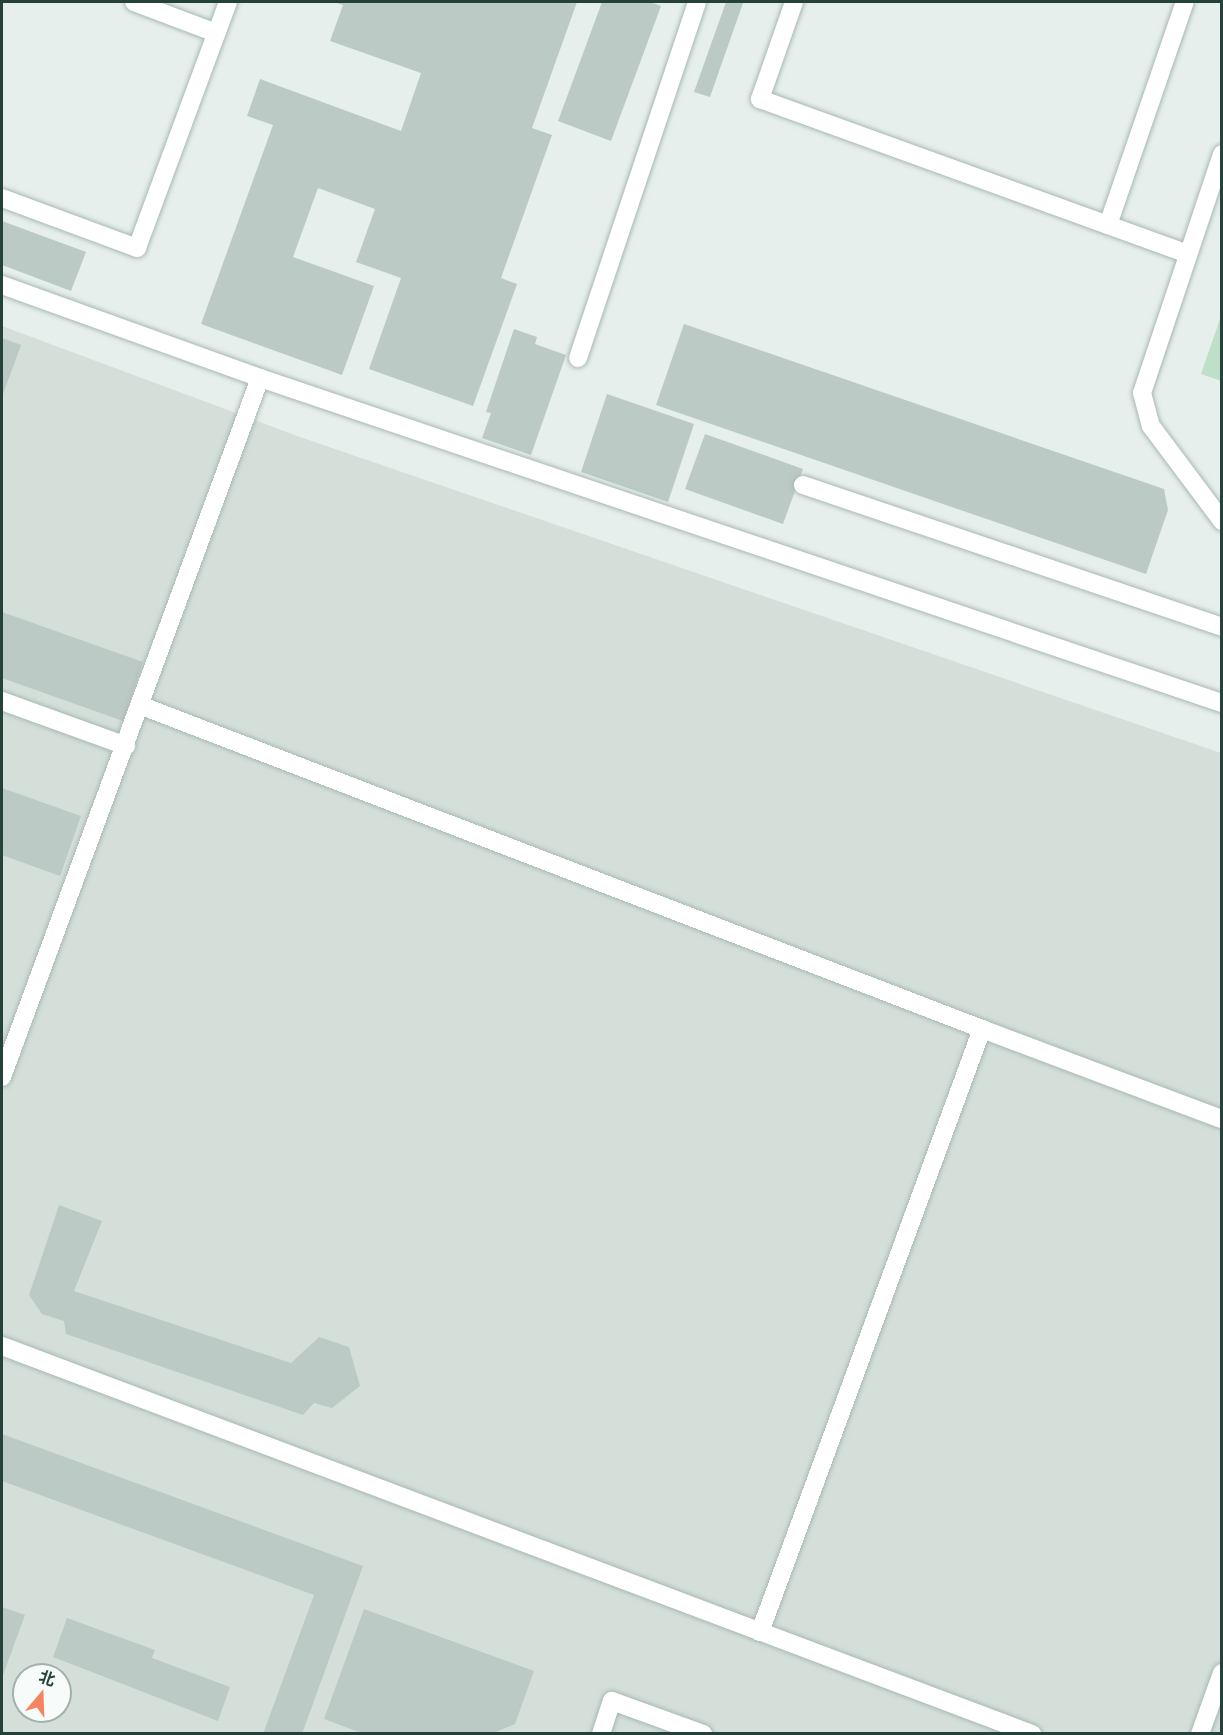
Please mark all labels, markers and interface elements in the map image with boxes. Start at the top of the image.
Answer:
north arrow [12,1663,72,1723]
text: 北 [36,1666,58,1690]

